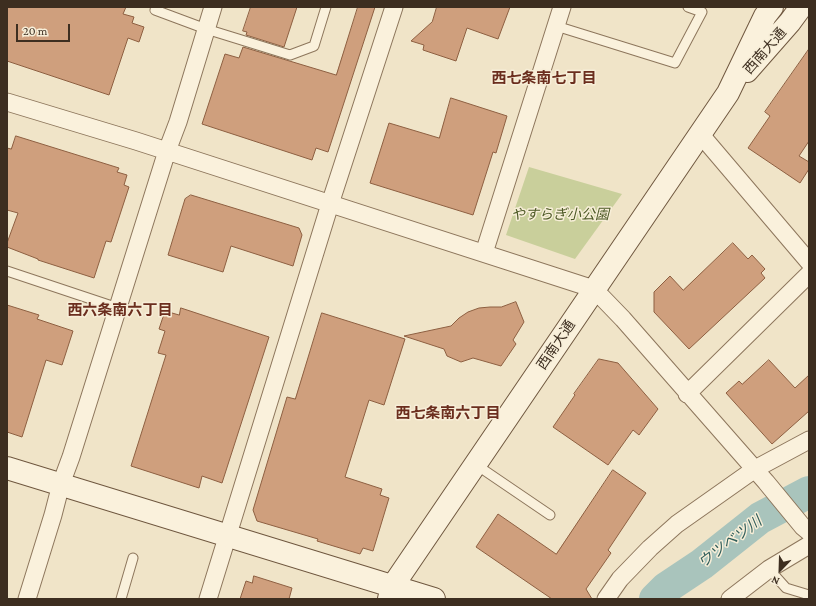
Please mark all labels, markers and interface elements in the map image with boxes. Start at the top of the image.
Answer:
scale bar [18,16,72,42]
text: 20 m [23,24,47,38]
street label: 西南大通 [740,24,790,78]
district label: 西七条南七丁目 [492,69,596,87]
park label: やすらぎ小公園 [511,207,609,223]
district label: 西六条南六丁目 [68,301,172,319]
street label: 西南大通 [533,317,579,373]
district label: 西七条南六丁目 [396,404,500,422]
water label: ウツベツ川 [695,512,765,572]
north arrow [760,550,800,590]
text: N [770,574,781,588]

